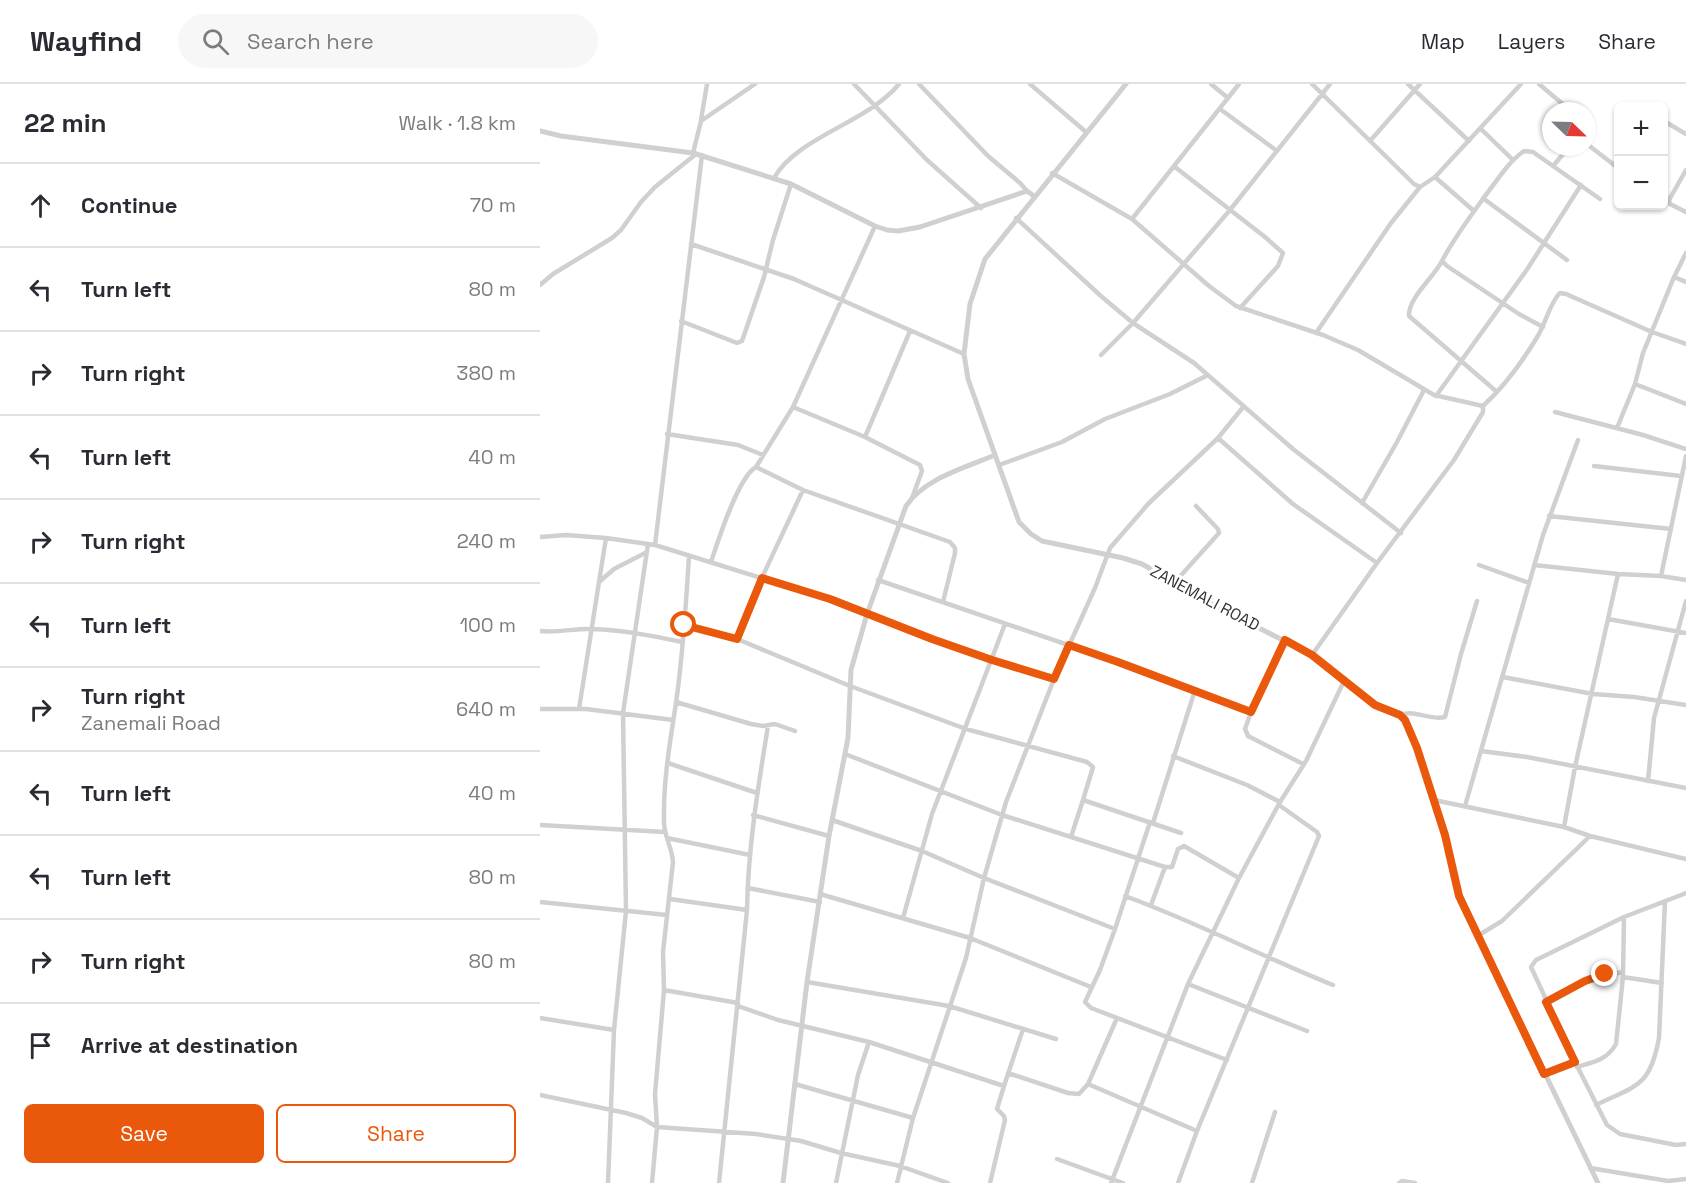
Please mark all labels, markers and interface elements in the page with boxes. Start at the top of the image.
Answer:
search box [178,14,598,68]
text: Wayfind [30,23,142,59]
icon: search [199,25,232,58]
text: Search here [247,27,374,55]
text: Map [1421,28,1465,55]
text: Layers [1498,28,1565,55]
text: Share [1598,28,1656,55]
north arrow [1542,102,1596,156]
map controls [1614,102,1668,210]
button: + [1614,102,1668,156]
text: 22 min [24,106,107,140]
text: Walk · 1.8 km [399,110,516,136]
button: − [1614,156,1668,210]
icon: ahead [24,189,57,222]
text: Continue [81,191,177,219]
text: 70 m [470,192,516,218]
icon: left [24,273,57,306]
text: Turn left [81,275,171,303]
text: 80 m [468,276,516,302]
icon: right [24,357,57,390]
text: Turn right [81,359,186,387]
text: 380 m [456,360,516,386]
icon: left [24,441,57,474]
text: Turn left [81,443,171,471]
text: 40 m [468,444,516,470]
icon: right [24,525,57,558]
text: Turn right [81,527,186,555]
text: 240 m [457,528,516,554]
street label: ZANEMALI ROAD [1147,560,1263,636]
icon: left [24,609,57,642]
text: Turn left [81,611,171,639]
route start [670,611,696,637]
text: 100 m [460,612,516,638]
text: Turn right [81,682,186,710]
icon: right [24,693,57,726]
text: 640 m [456,696,516,722]
text: Zanemali Road [81,710,221,736]
icon: left [24,777,57,810]
text: Turn left [81,779,171,807]
text: 40 m [468,780,516,806]
icon: left [24,861,57,894]
text: Turn left [81,863,171,891]
text: 80 m [468,864,516,890]
icon: right [24,945,57,978]
text: Turn right [81,947,186,975]
text: 80 m [468,948,516,974]
route end [1591,960,1617,986]
icon: arrive [24,1029,57,1062]
text: Arrive at destination [81,1031,298,1059]
button: Save [24,1104,264,1163]
button: Share [276,1104,516,1163]

